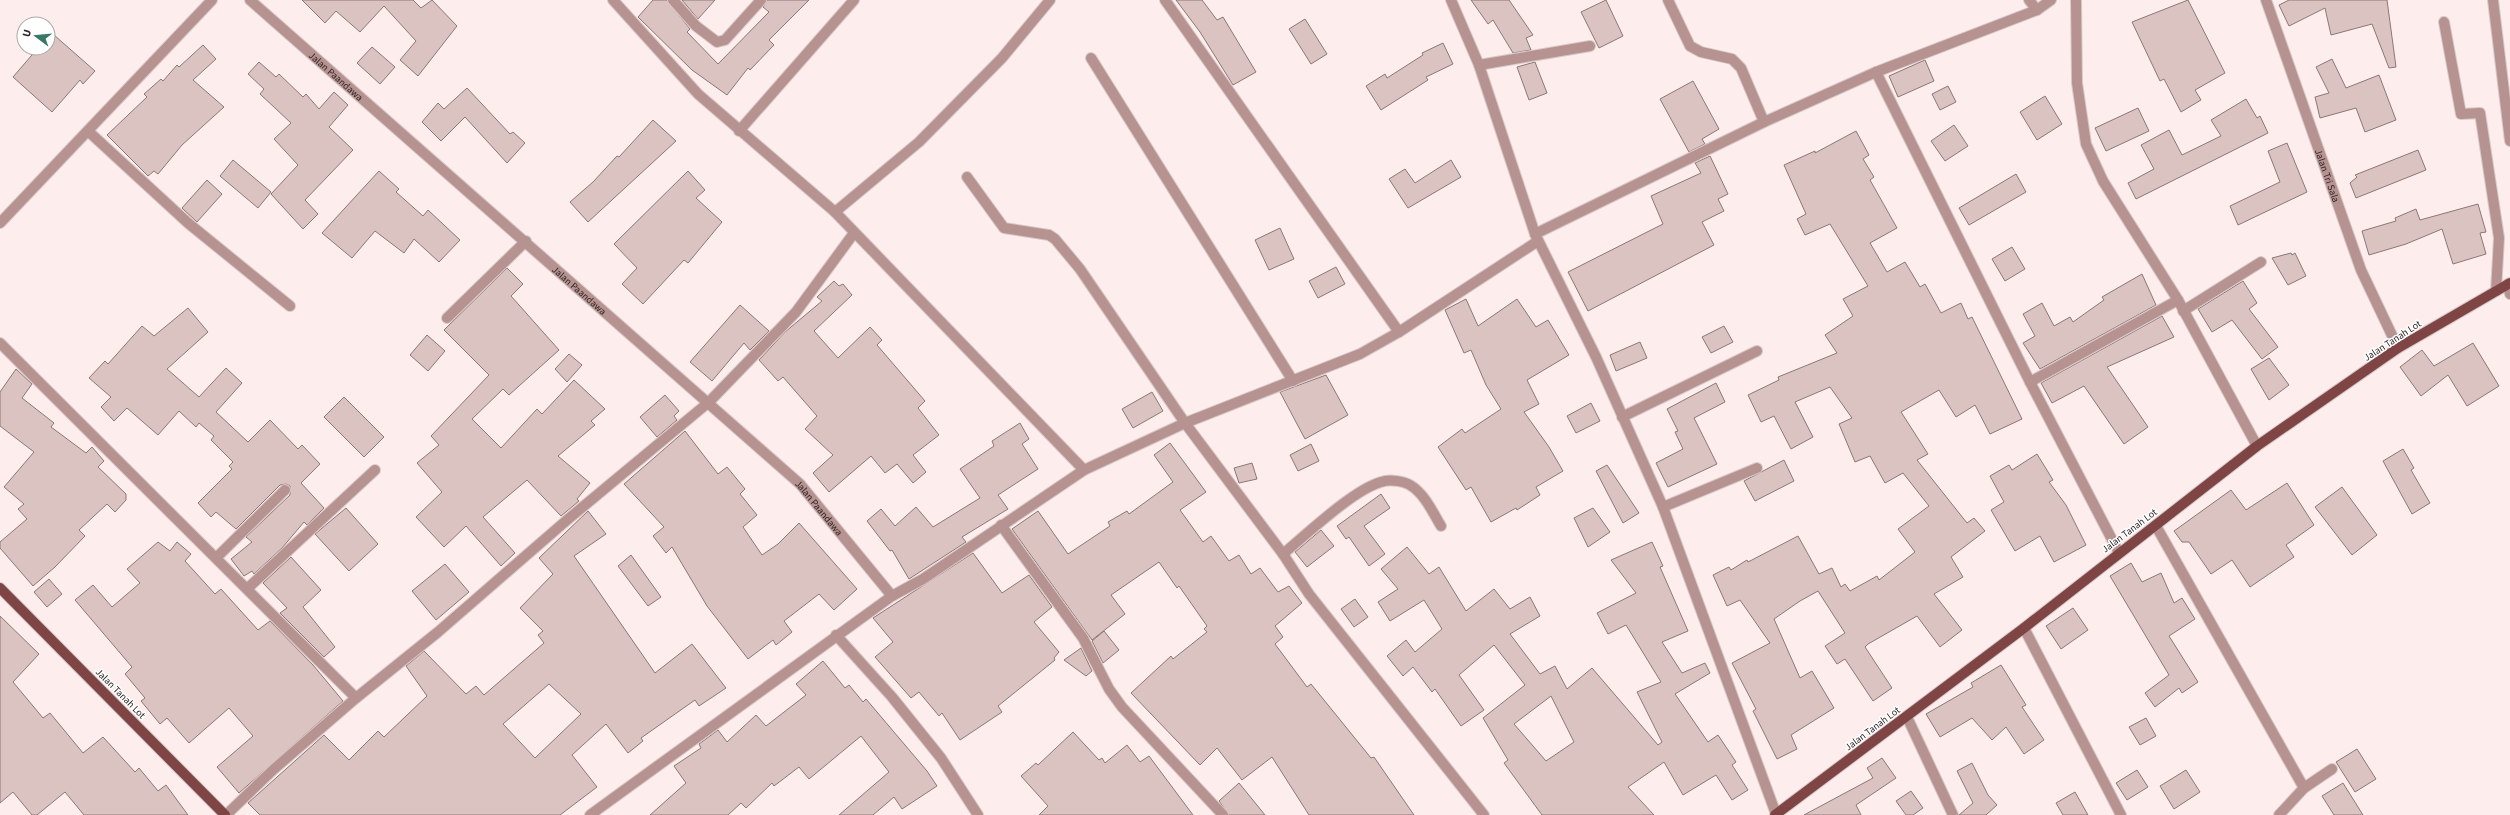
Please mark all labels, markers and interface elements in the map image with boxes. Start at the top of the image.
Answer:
north arrow [16,16,56,56]
text: U [19,28,35,39]
street label: Jalan Paandawa [305,49,366,105]
street label: Jalan Tri Sala [2311,147,2343,204]
street label: Jalan Paandawa [549,263,609,319]
street label: Jalan Tanah Lot [2361,317,2424,365]
street label: Jalan Paandawa [792,477,846,539]
street label: Jalan Tanah Lot [2099,505,2161,556]
street label: Jalan Tanah Lot [92,665,149,722]
street label: Jalan Tanah Lot [1842,703,1904,754]

